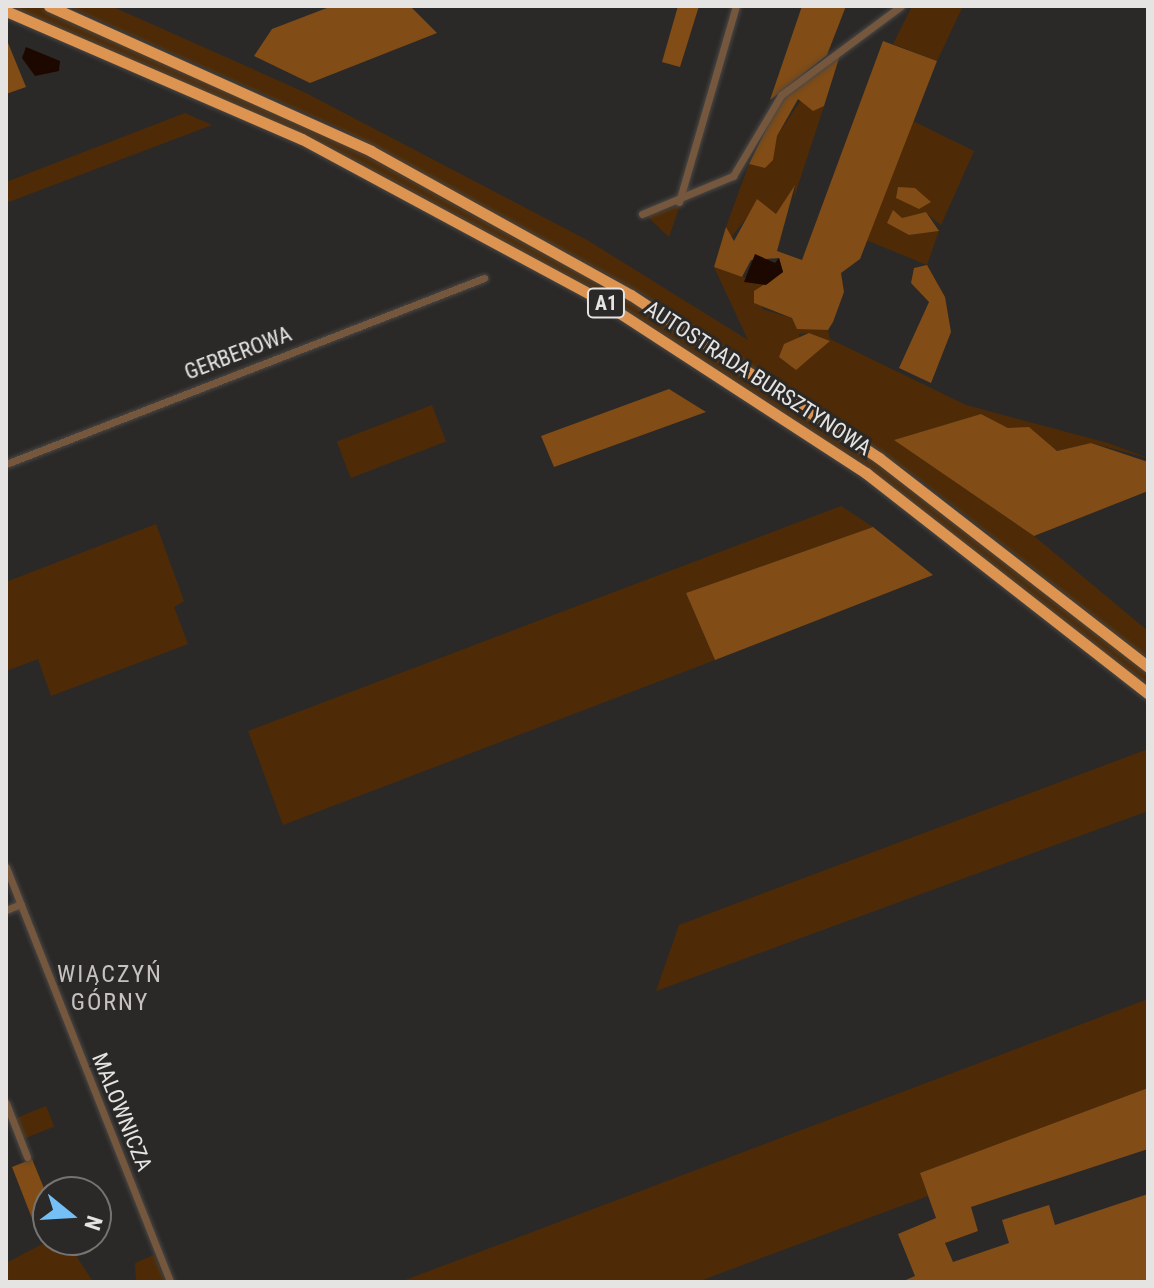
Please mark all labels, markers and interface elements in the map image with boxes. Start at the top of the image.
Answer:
road number: A1 [586,287,626,319]
street label: AUTOSTRADA BURSZTYNOWA [640,295,876,461]
street label: GERBEROWA [181,321,295,385]
district label: WIĄCZYŃ GÓRNY [57,961,163,1017]
street label: MALOWNICZA [86,1049,158,1175]
north arrow [32,1176,112,1256]
text: N [79,1213,107,1233]

